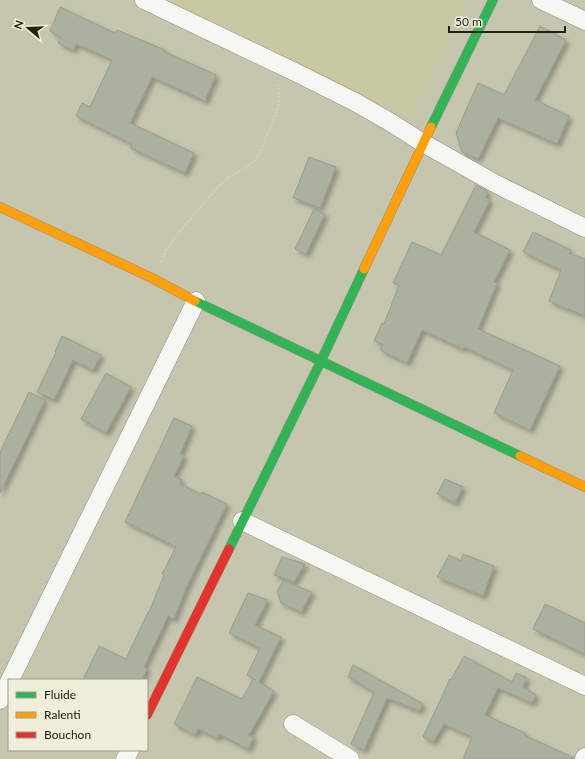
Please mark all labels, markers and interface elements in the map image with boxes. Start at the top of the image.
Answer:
north arrow [8,8,48,48]
scale bar [449,8,565,34]
text: 50 m [455,14,482,29]
text: N [11,18,26,31]
legend [8,679,148,751]
text: Fluide [44,687,76,702]
text: Ralenti [44,707,81,722]
text: Bouchon [44,727,91,742]

